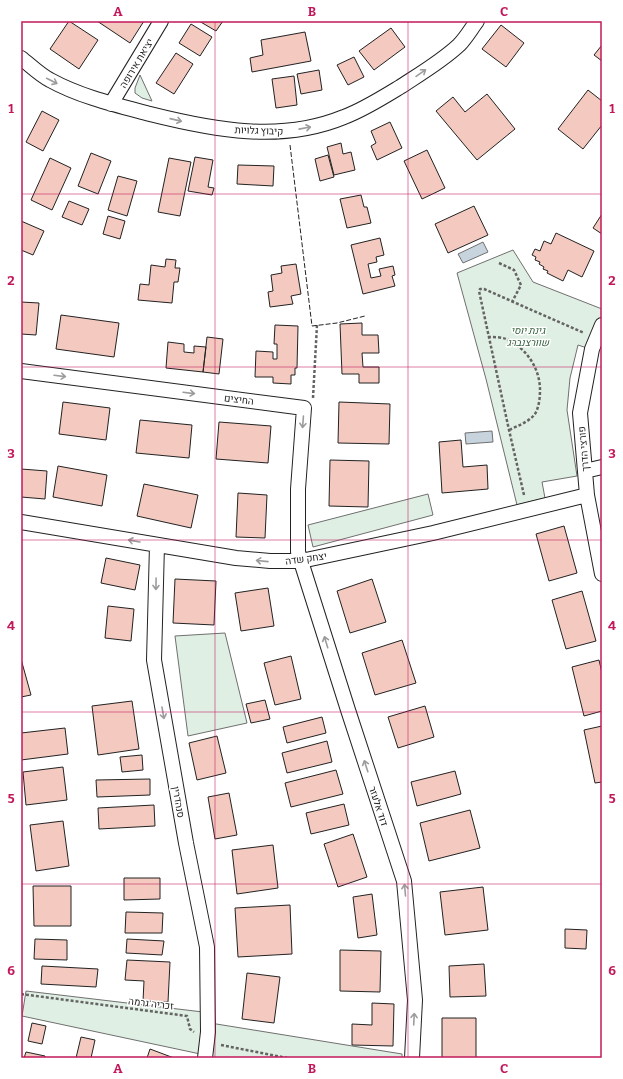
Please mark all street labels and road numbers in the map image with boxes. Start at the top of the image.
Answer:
street label: יציאת אירופה [117,37,156,90]
street label: קיבוץ גלויות [234,124,284,138]
street label: החיצים [223,392,255,408]
street label: פורצי הדרך [576,426,592,472]
street label: יצחק שדה [285,550,328,568]
street label: סנהדרין [169,785,187,819]
street label: דוד אלעזר [366,785,390,828]
street label: זכריה גרמה [127,995,175,1013]

